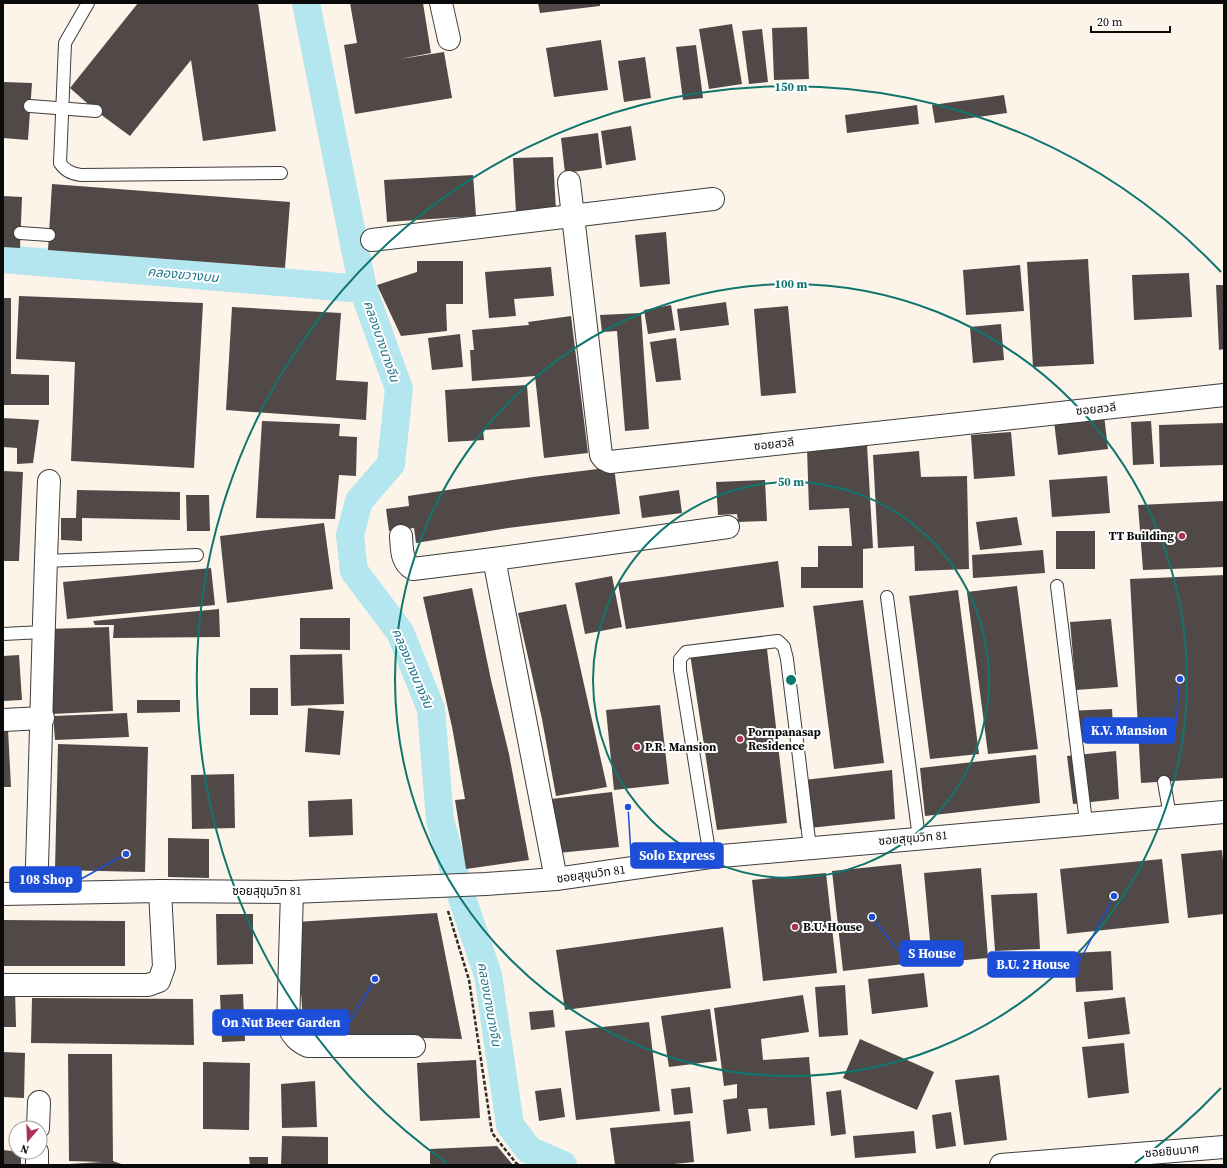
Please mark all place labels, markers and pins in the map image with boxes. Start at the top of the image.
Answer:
place label: TT Building [1109,528,1174,544]
marker: TT Building [1177,531,1187,541]
centre of rings [784,673,798,687]
callout: K.V. Mansion [1083,718,1175,743]
place label: Pornpanasap Residence [748,724,821,754]
marker: Pornpanasap Residence [735,734,745,744]
place label: P.R. Mansion [645,739,717,755]
marker: P.R. Mansion [632,742,642,752]
callout: Solo Express [631,843,723,868]
callout: 108 Shop [10,867,81,892]
place label: B.U. House [803,919,862,935]
marker: B.U. House [790,922,800,932]
callout: S House [900,941,963,966]
callout: B.U. 2 House [988,952,1078,977]
callout: On Nut Beer Garden [213,1010,349,1035]

